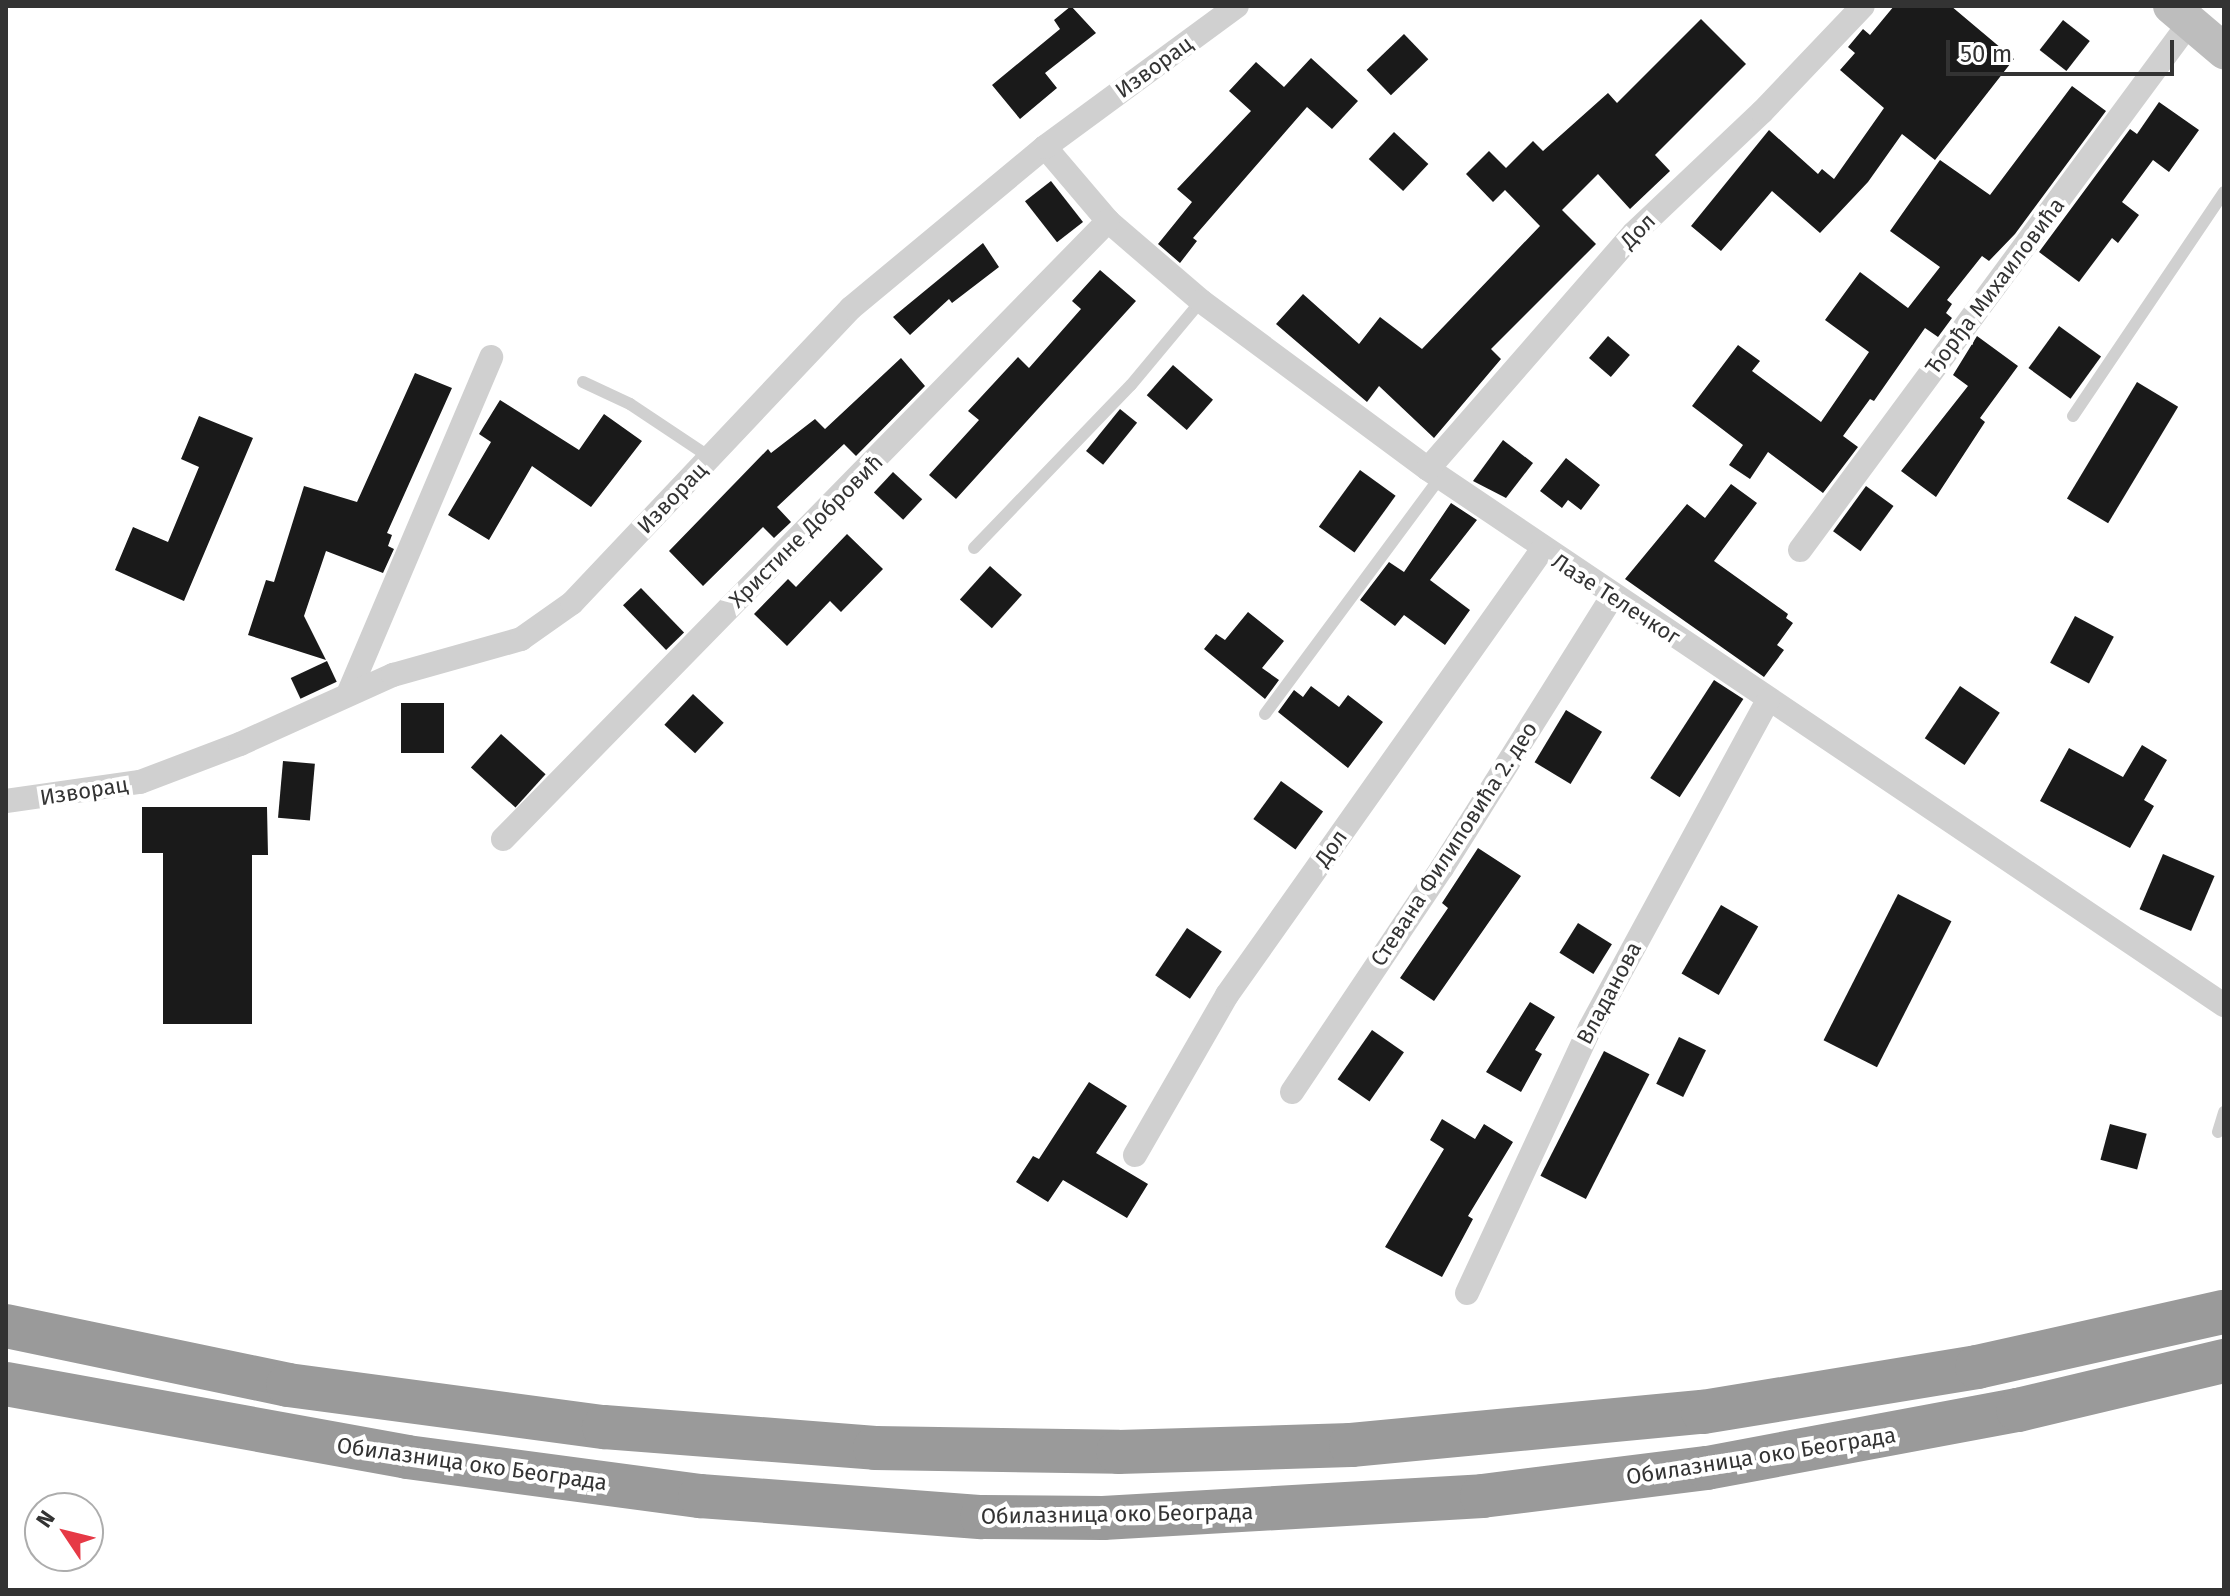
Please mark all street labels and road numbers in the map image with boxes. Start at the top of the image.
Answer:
street label: Изворац [1110,30,1198,104]
street label: Ђорђа Михаиловића [1920,192,2070,380]
street label: Дол [1615,208,1661,254]
street label: Христине Добровић [724,449,888,613]
street label: Изворац [632,457,712,539]
street label: Лазе Телечког [1547,548,1685,650]
street label: Стевана Филиповића 2. део [1365,717,1543,971]
street label: Изворац [38,771,130,811]
street label: Дол [1309,825,1353,871]
street label: Владанова [1571,937,1647,1049]
street label: Обилазница око Београда [1624,1422,1898,1490]
street label: Обилазница око Београда [335,1432,609,1496]
street label: Обилазница око Београда [981,1498,1253,1530]

